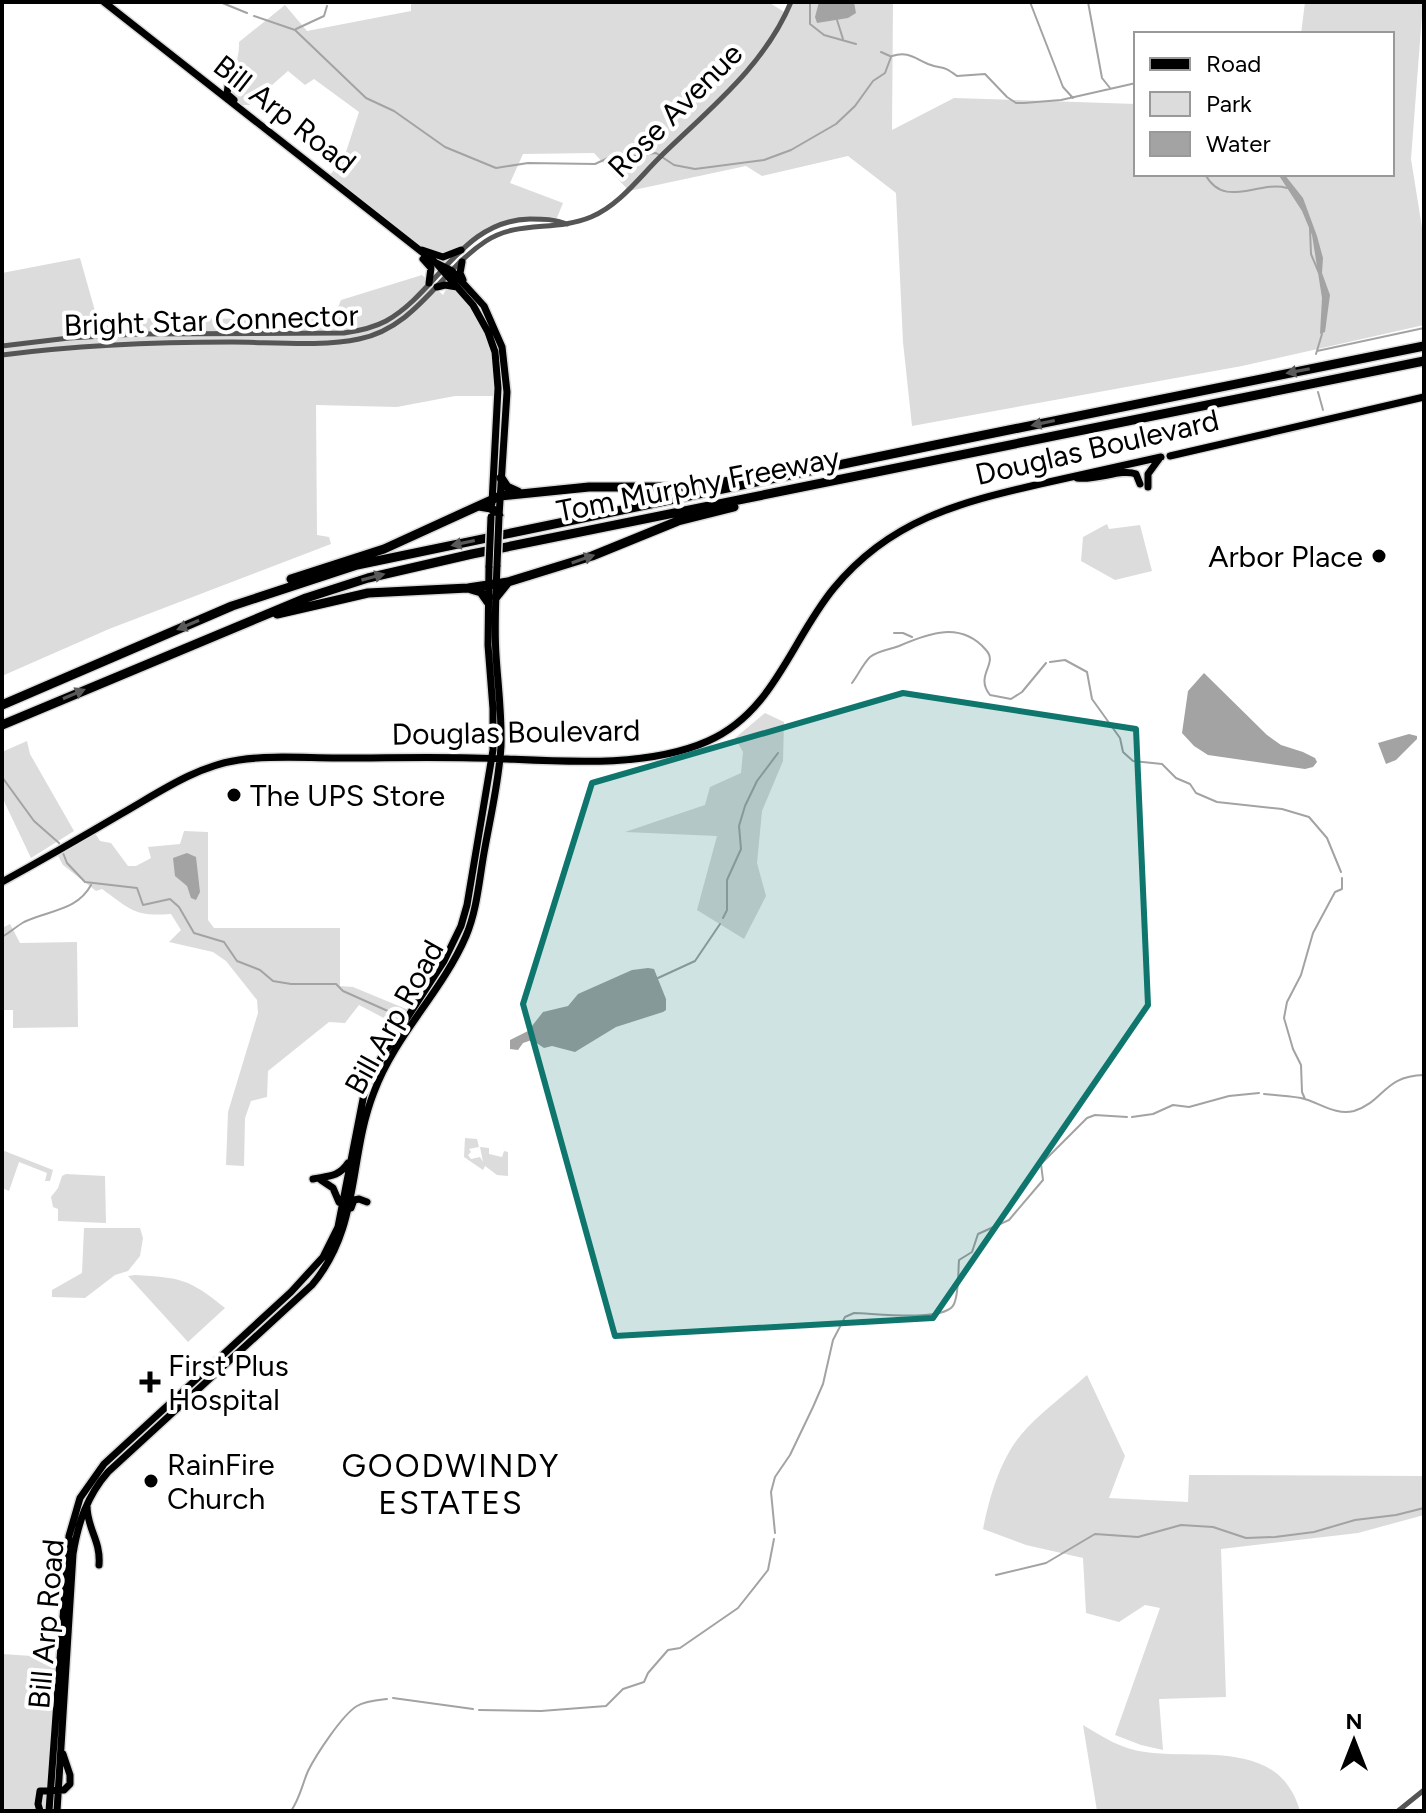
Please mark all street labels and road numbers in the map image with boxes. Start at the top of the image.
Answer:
street label: Rose Avenue [600,35,750,185]
street label: Bill Arp Road [206,47,364,181]
street label: Bright Star Connector [63,296,359,344]
street label: Douglas Boulevard [972,401,1222,493]
street label: Tom Murphy Freeway [553,438,843,530]
street label: Douglas Boulevard [391,711,641,753]
street label: Bill Arp Road [336,933,452,1101]
street label: Bill Arp Road [20,1537,72,1711]

